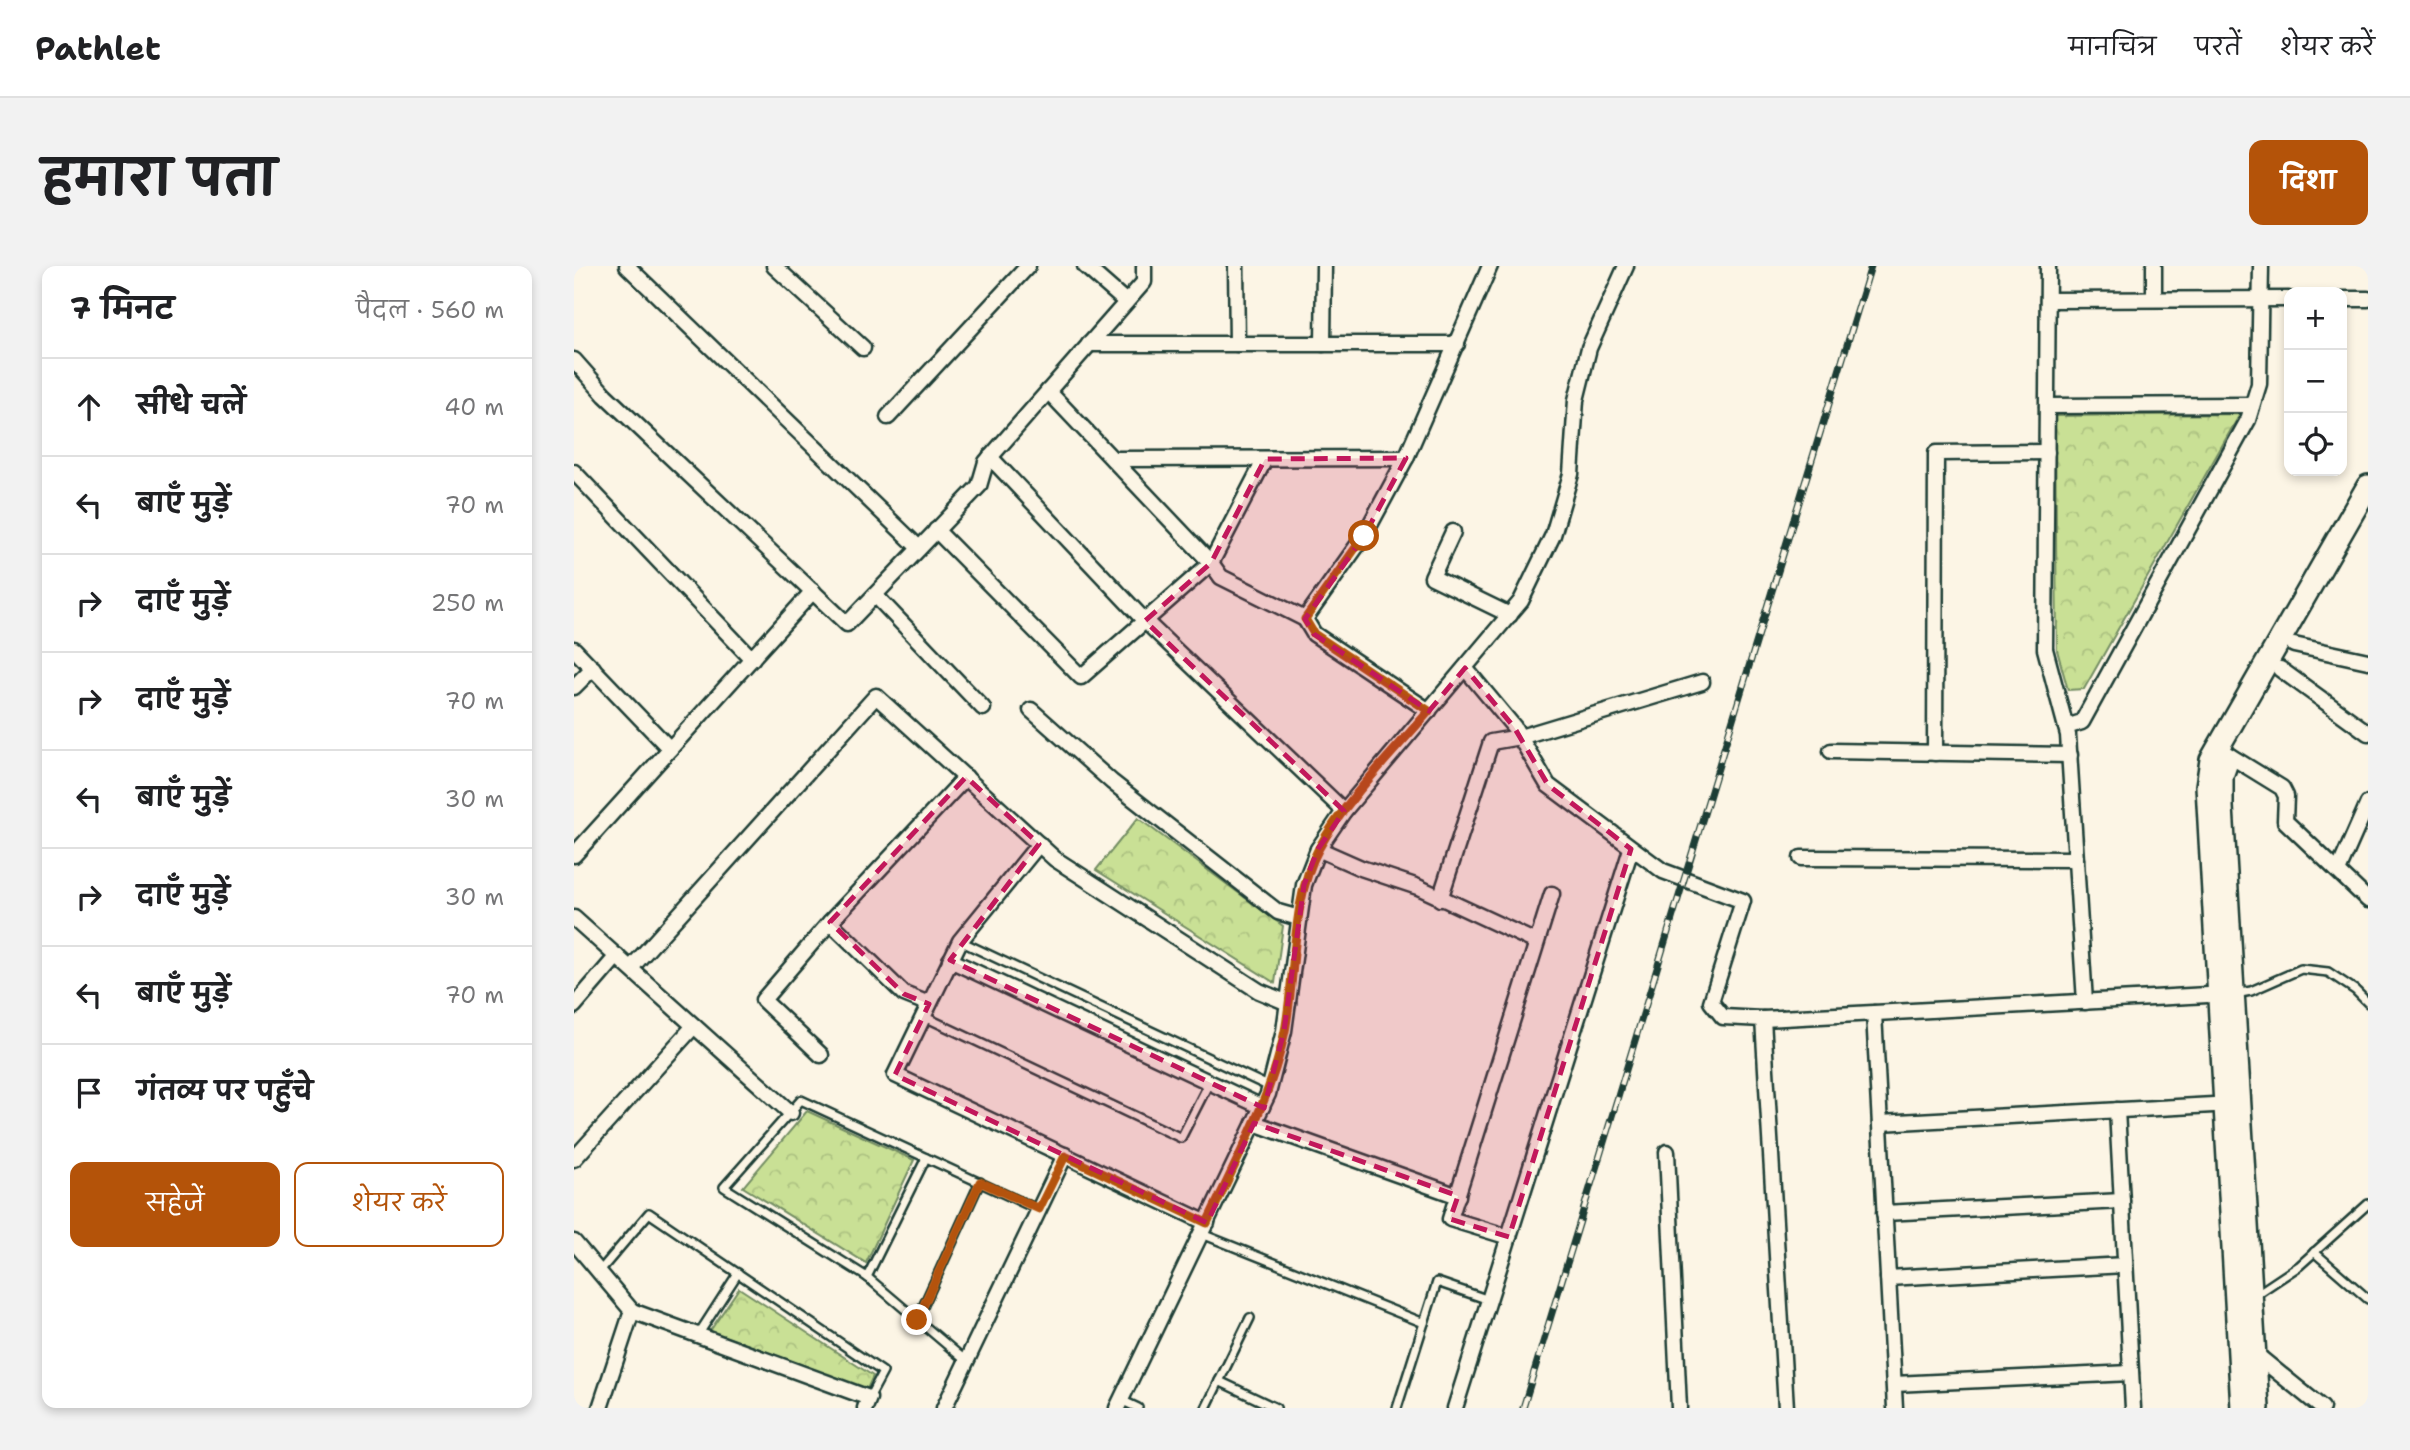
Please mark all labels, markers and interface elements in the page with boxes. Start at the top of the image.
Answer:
text: Pathlet [35,26,161,71]
text: मानचित्र [2068,31,2156,63]
text: परतें [2194,31,2242,63]
text: शेयर करें [2280,31,2375,63]
button: दिशा [2249,140,2368,225]
text: हमारा पता [42,145,277,211]
map controls [2284,287,2347,476]
button: + [2284,287,2347,350]
text: 7 मिनट [70,288,174,329]
text: पैदल · 560 m [356,295,504,325]
button: − [2284,350,2347,413]
text: सीधे चलें [137,387,246,422]
icon: ahead [70,388,108,426]
text: 40 m [444,392,504,422]
button: locate [2284,413,2347,476]
text: बाएँ मुड़ें [137,485,231,520]
icon: left [70,486,108,524]
text: 70 m [445,490,504,520]
route start [1348,520,1379,551]
text: दाएँ मुड़ें [137,583,230,618]
icon: right [70,584,108,622]
text: 250 m [431,588,504,618]
text: दाएँ मुड़ें [137,681,230,716]
icon: right [70,682,108,720]
text: 70 m [445,686,504,716]
text: बाएँ मुड़ें [137,779,231,814]
icon: left [70,780,108,818]
text: 30 m [445,784,504,814]
text: दाएँ मुड़ें [137,877,230,912]
icon: right [70,878,108,916]
text: 30 m [445,882,504,912]
text: बाएँ मुड़ें [137,975,231,1010]
icon: left [70,976,108,1014]
text: 70 m [445,980,504,1010]
text: गंतव्य पर पहुँचे [137,1073,313,1108]
icon: arrive [70,1074,108,1112]
button: सहेजें [70,1162,280,1247]
button: शेयर करें [294,1162,504,1247]
route end [901,1304,932,1335]

